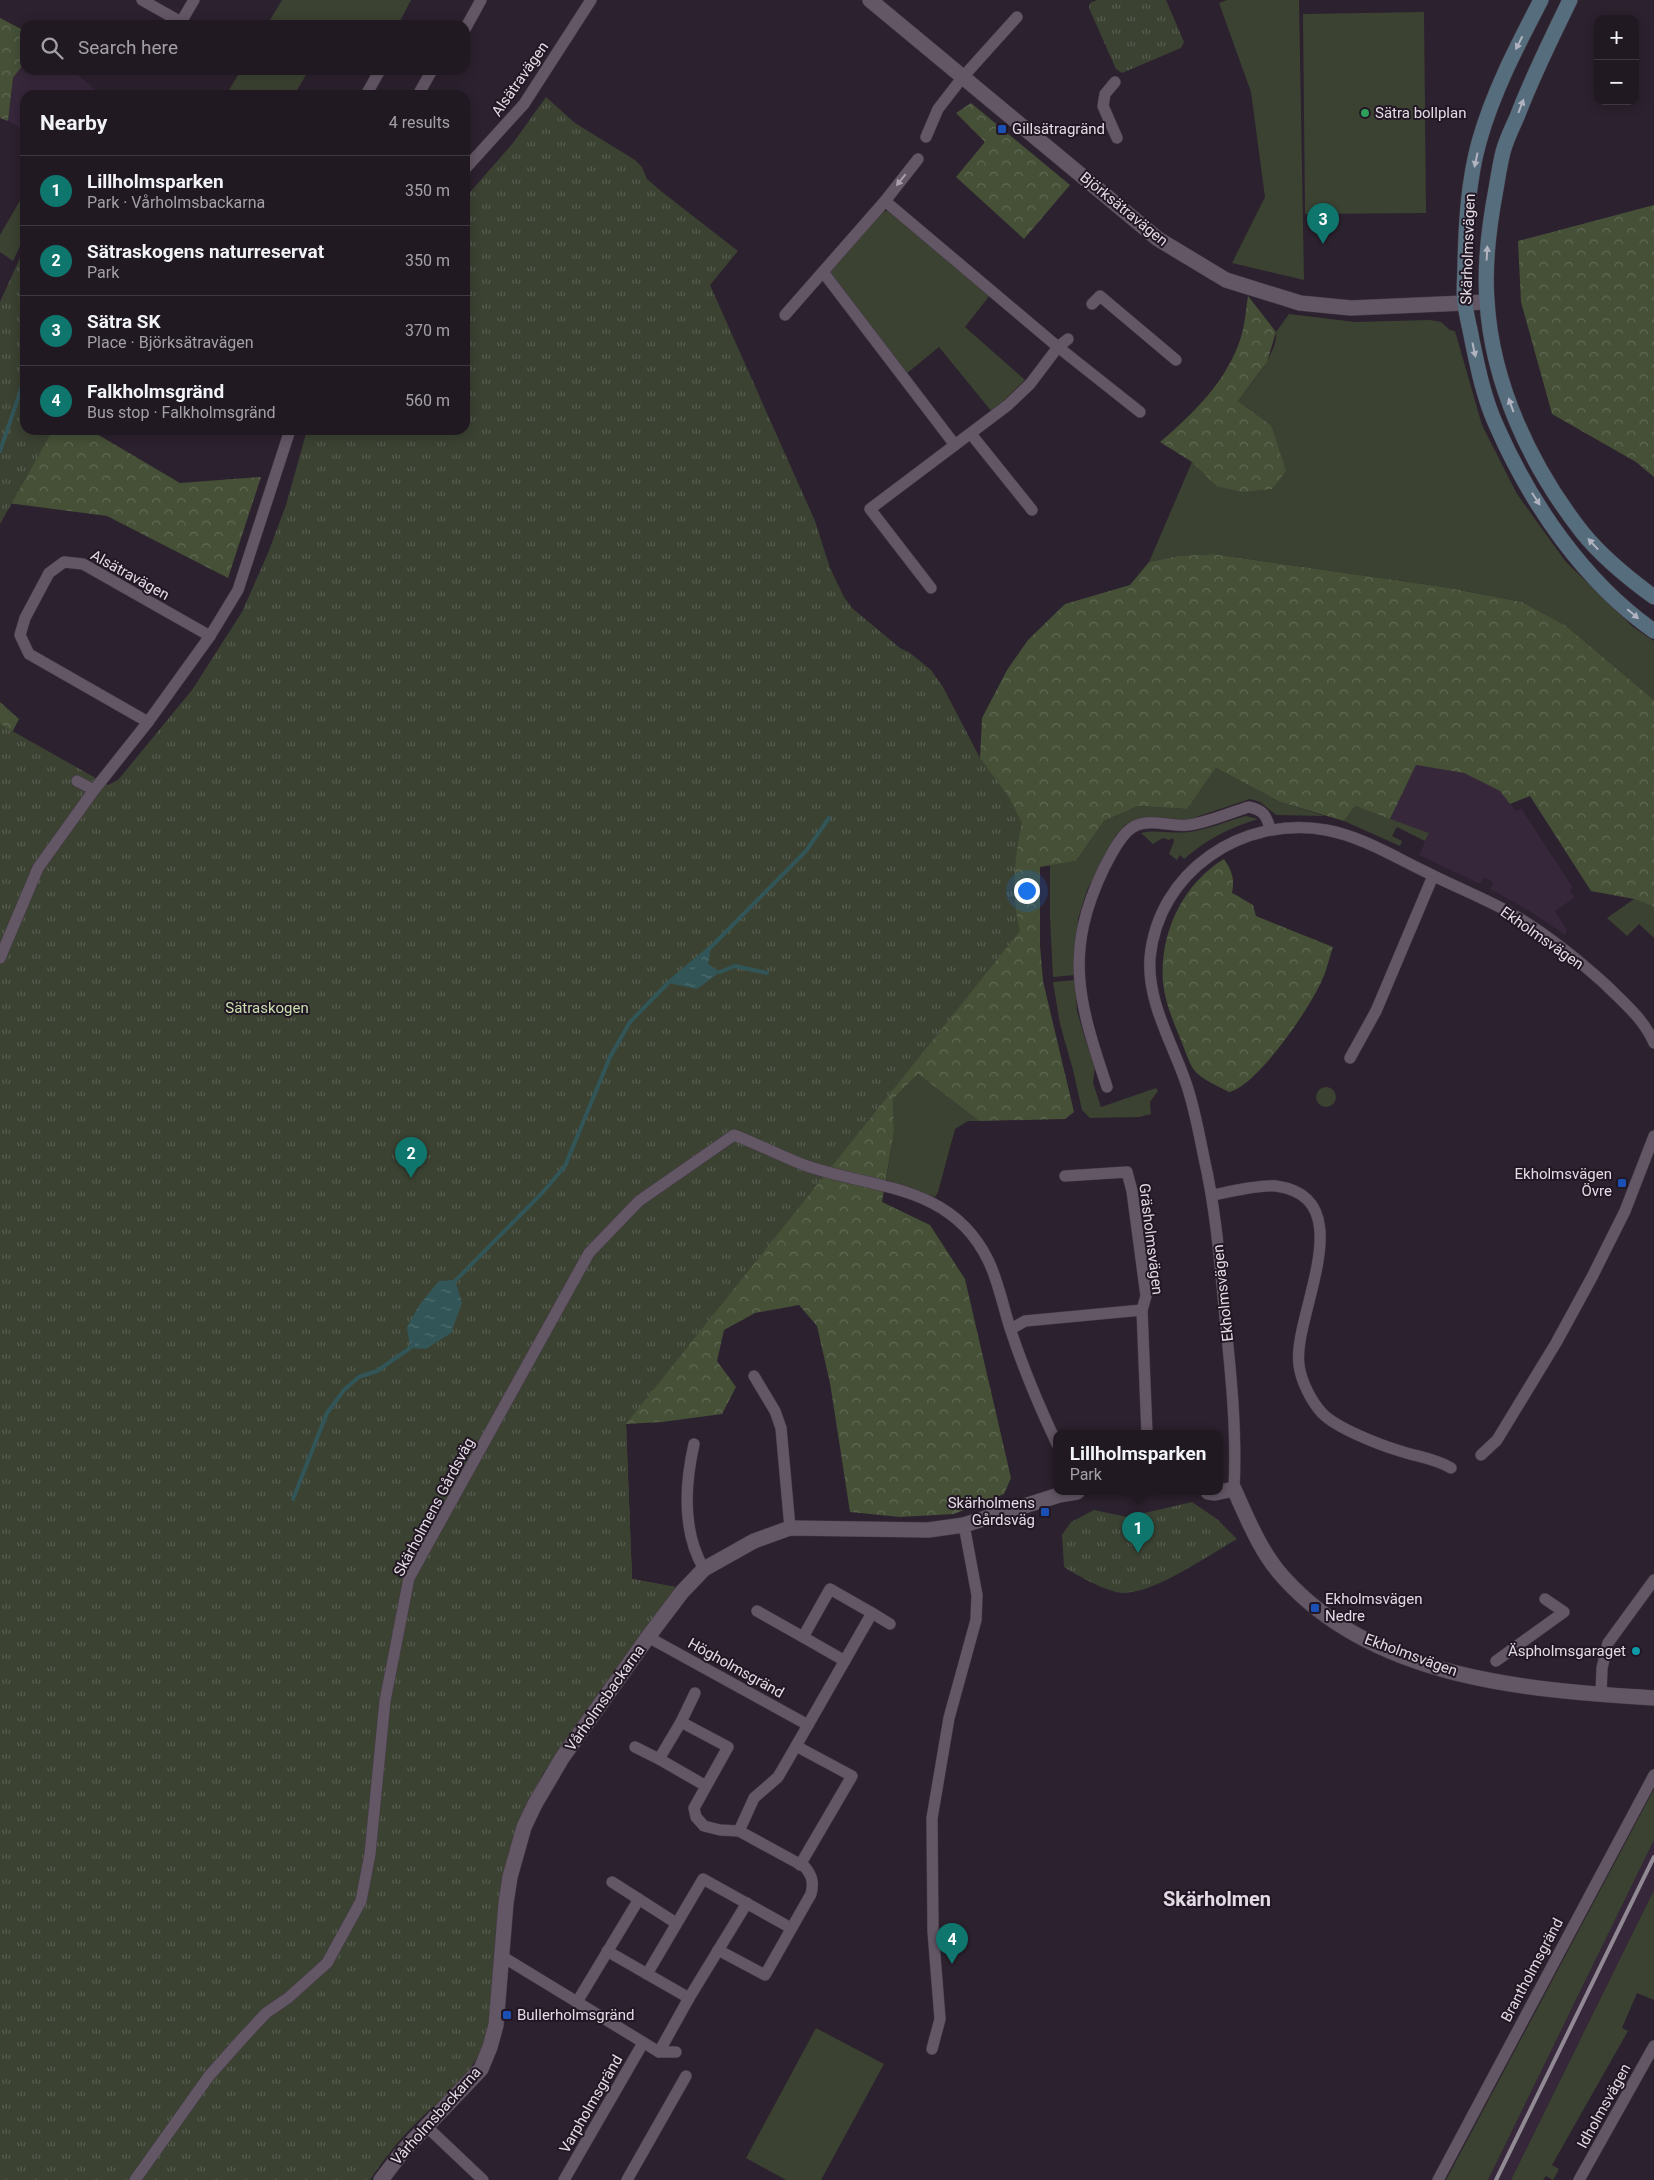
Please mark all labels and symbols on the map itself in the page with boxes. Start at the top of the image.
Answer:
one-way arrow [1515,36,1523,51]
street label: Alsätravägen [488,38,552,120]
one-way arrow [1517,98,1525,113]
place label: Sätra bollplan [1375,104,1466,122]
marker: Sätra bollplan [1359,107,1371,119]
place label: Gillsätragränd [1012,120,1105,138]
marker: Gillsätragränd [996,123,1008,135]
one-way arrow [1471,152,1479,168]
street label: Björksätravägen [1076,168,1172,250]
one-way arrow [896,173,907,186]
street label: Skärholmsvägen [1457,193,1479,305]
pin: 3 [1307,203,1339,244]
one-way arrow [1483,245,1491,261]
one-way arrow [1471,343,1479,359]
one-way arrow [1507,397,1515,412]
one-way arrow [1531,493,1541,506]
one-way arrow [1587,539,1599,551]
street label: Alsätravägen [88,546,172,604]
one-way arrow [1627,608,1640,619]
your location [1014,878,1040,904]
street label: Ekholmsvägen [1497,903,1587,973]
park label: Sätraskogen [225,999,309,1017]
pin: 2 [395,1137,427,1178]
place label: Ekholmsvägen Övre [1515,1165,1612,1200]
marker: Ekholmsvägen Övre [1616,1177,1628,1189]
street label: Gräsholmsvägen [1135,1182,1167,1296]
street label: Ekholmsvägen [1209,1244,1237,1342]
street label: Skärholmens Gårdsväg [390,1435,478,1579]
place label: Skärholmens Gårdsväg [948,1494,1035,1529]
marker: Skärholmens Gårdsväg [1039,1506,1051,1518]
pin: 1 [1122,1512,1154,1553]
place label: Ekholmsvägen Nedre [1325,1590,1422,1625]
marker: Ekholmsvägen Nedre [1309,1602,1321,1614]
street label: Ekholmsvägen [1362,1630,1460,1680]
street label: Högholmsgränd [685,1634,787,1702]
street label: Vårholmsbackarna [562,1641,648,1755]
place label: Äspholmsgaraget [1508,1642,1626,1660]
marker: Äspholmsgaraget [1630,1645,1642,1657]
district label: Skärholmen [1163,1887,1271,1911]
street label: Brantholmsgränd [1497,1915,1567,2025]
pin: 4 [936,1923,968,1964]
place label: Bullerholmsgränd [517,2006,634,2024]
marker: Bullerholmsgränd [501,2009,513,2021]
street label: Varpholmsgränd [556,2052,626,2156]
street label: Idholmsvägen [1573,2061,1635,2151]
street label: Vårholmsbackarna [387,2063,485,2169]

